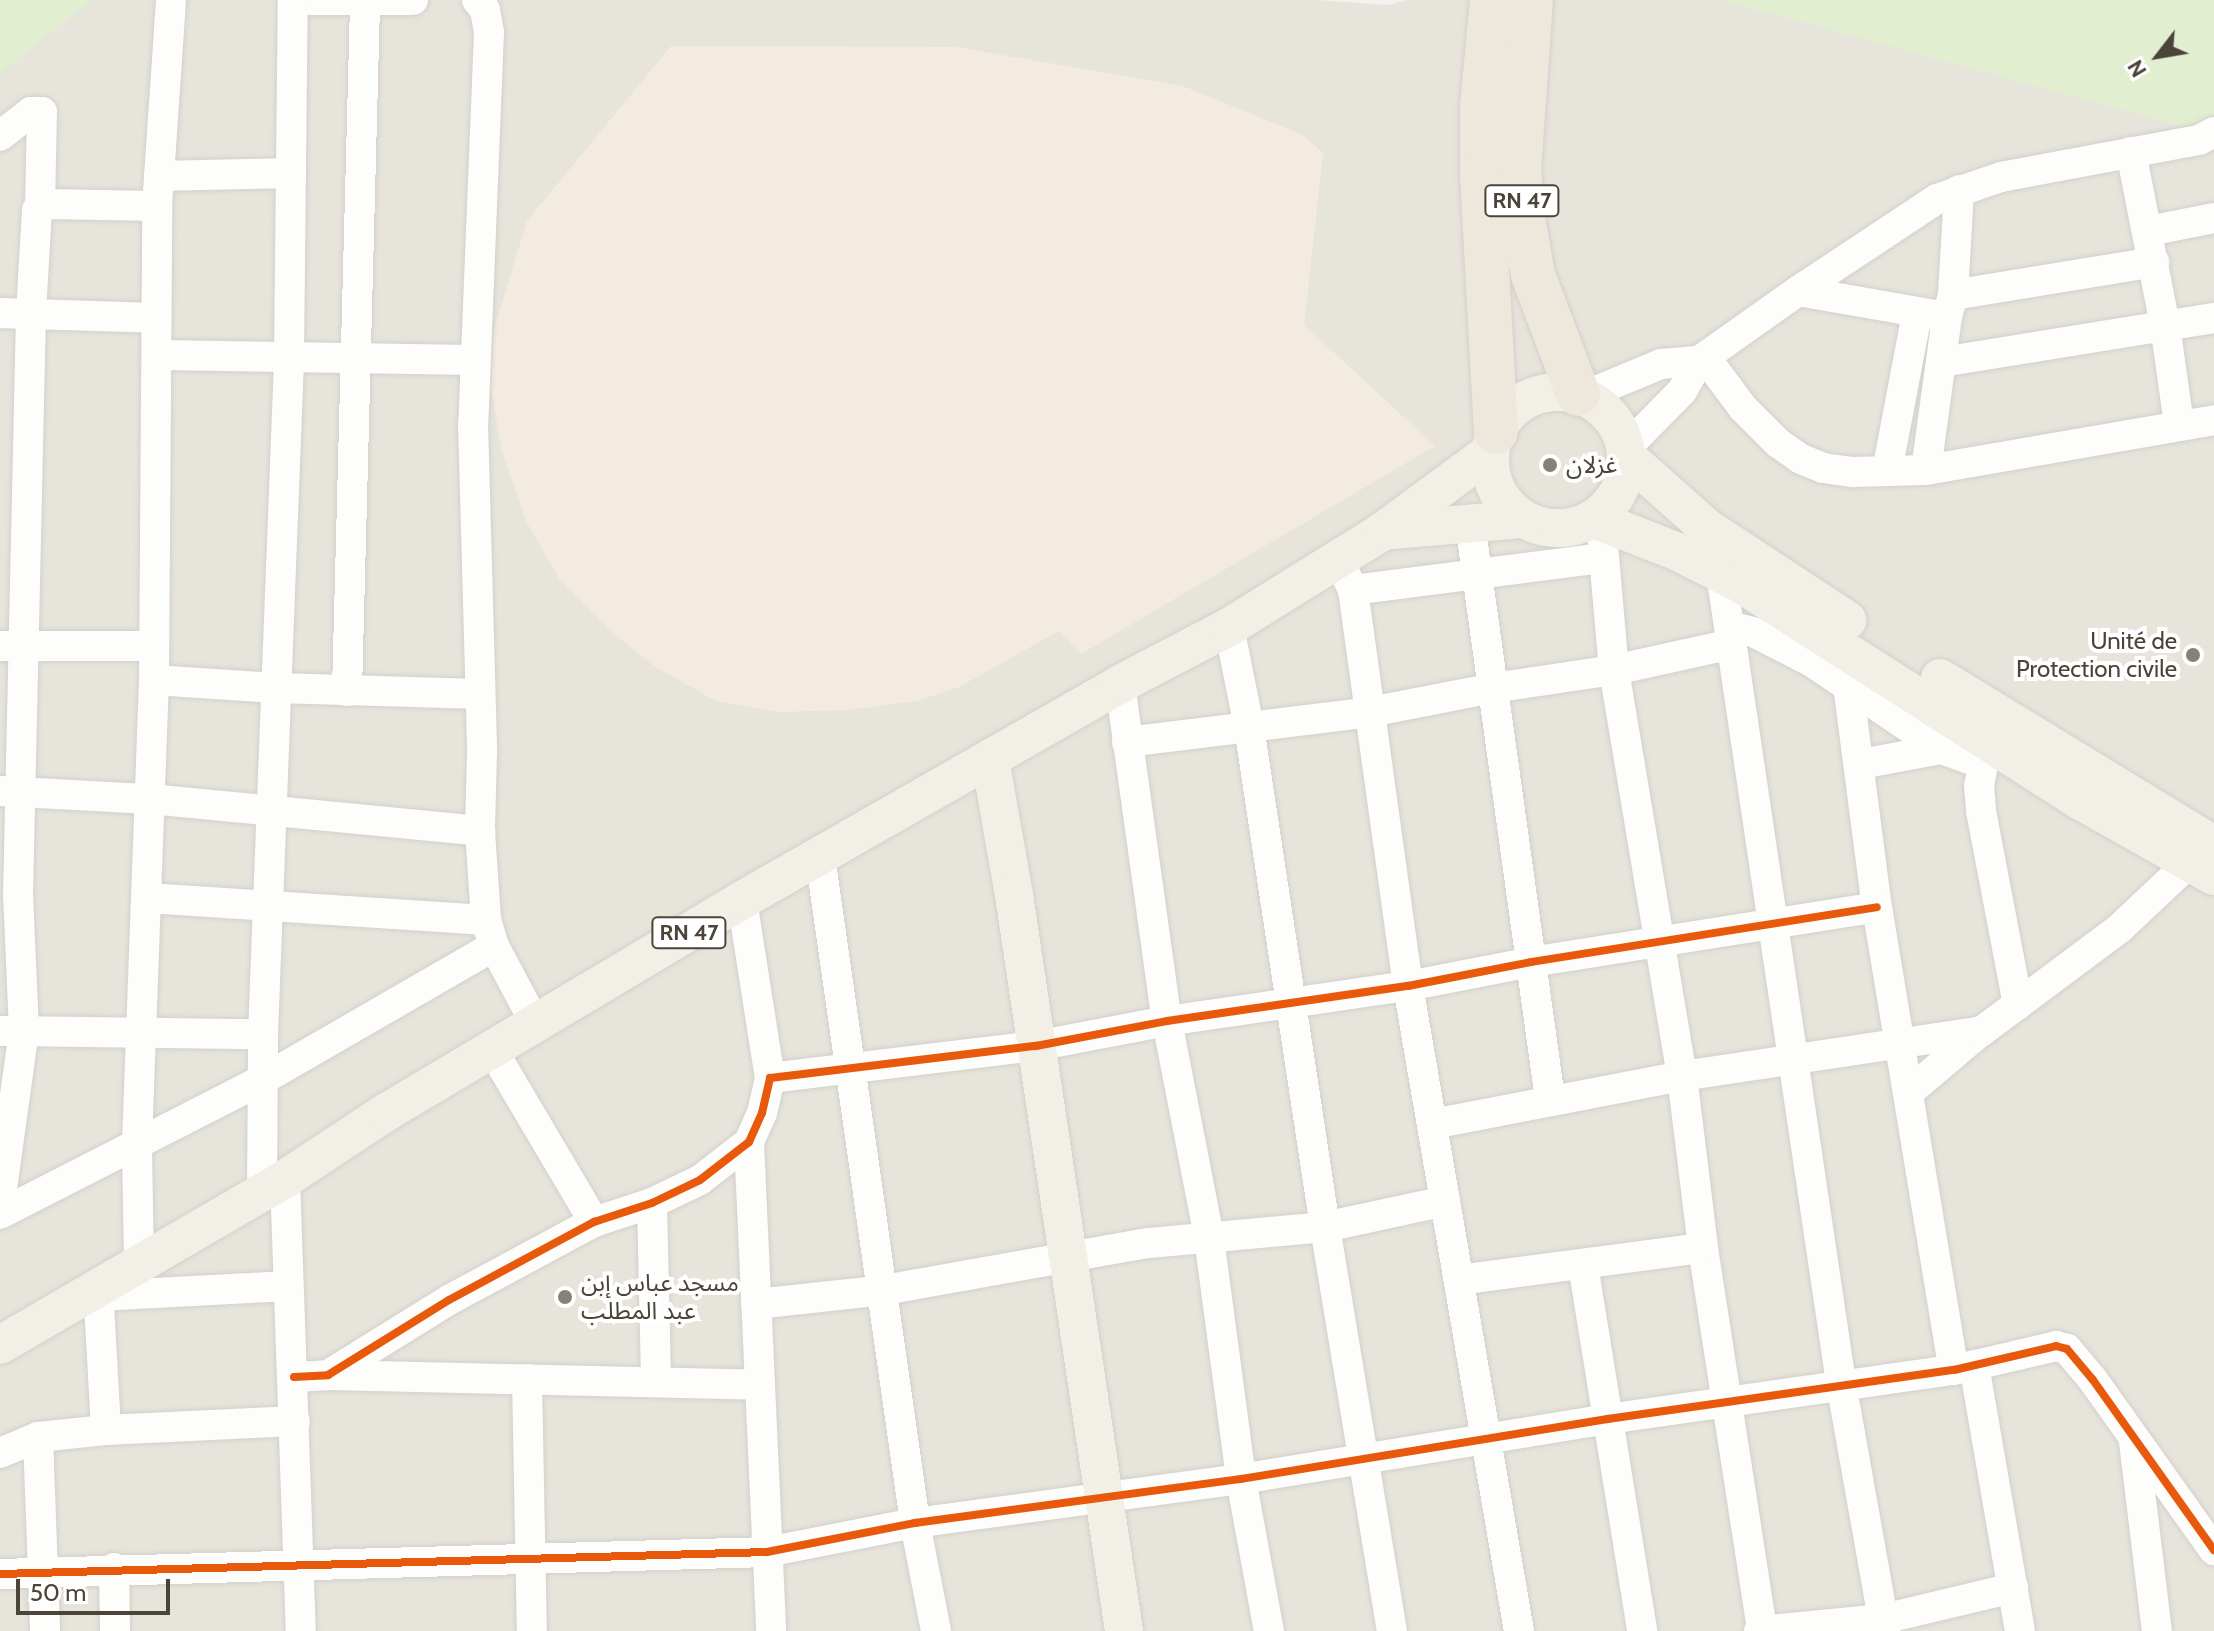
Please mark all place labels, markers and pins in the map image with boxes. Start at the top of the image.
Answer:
place label: غزلان [1566,451,1617,479]
marker: غزلان [1541,456,1559,474]
place label: Unité de Protection civile [2016,627,2177,683]
marker: Unité de Protection civile [2184,646,2202,664]
place label: مسجد عباس إبن عبد المطلب [581,1269,739,1325]
marker: مسجد عباس إبن عبد المطلب [556,1288,574,1306]

